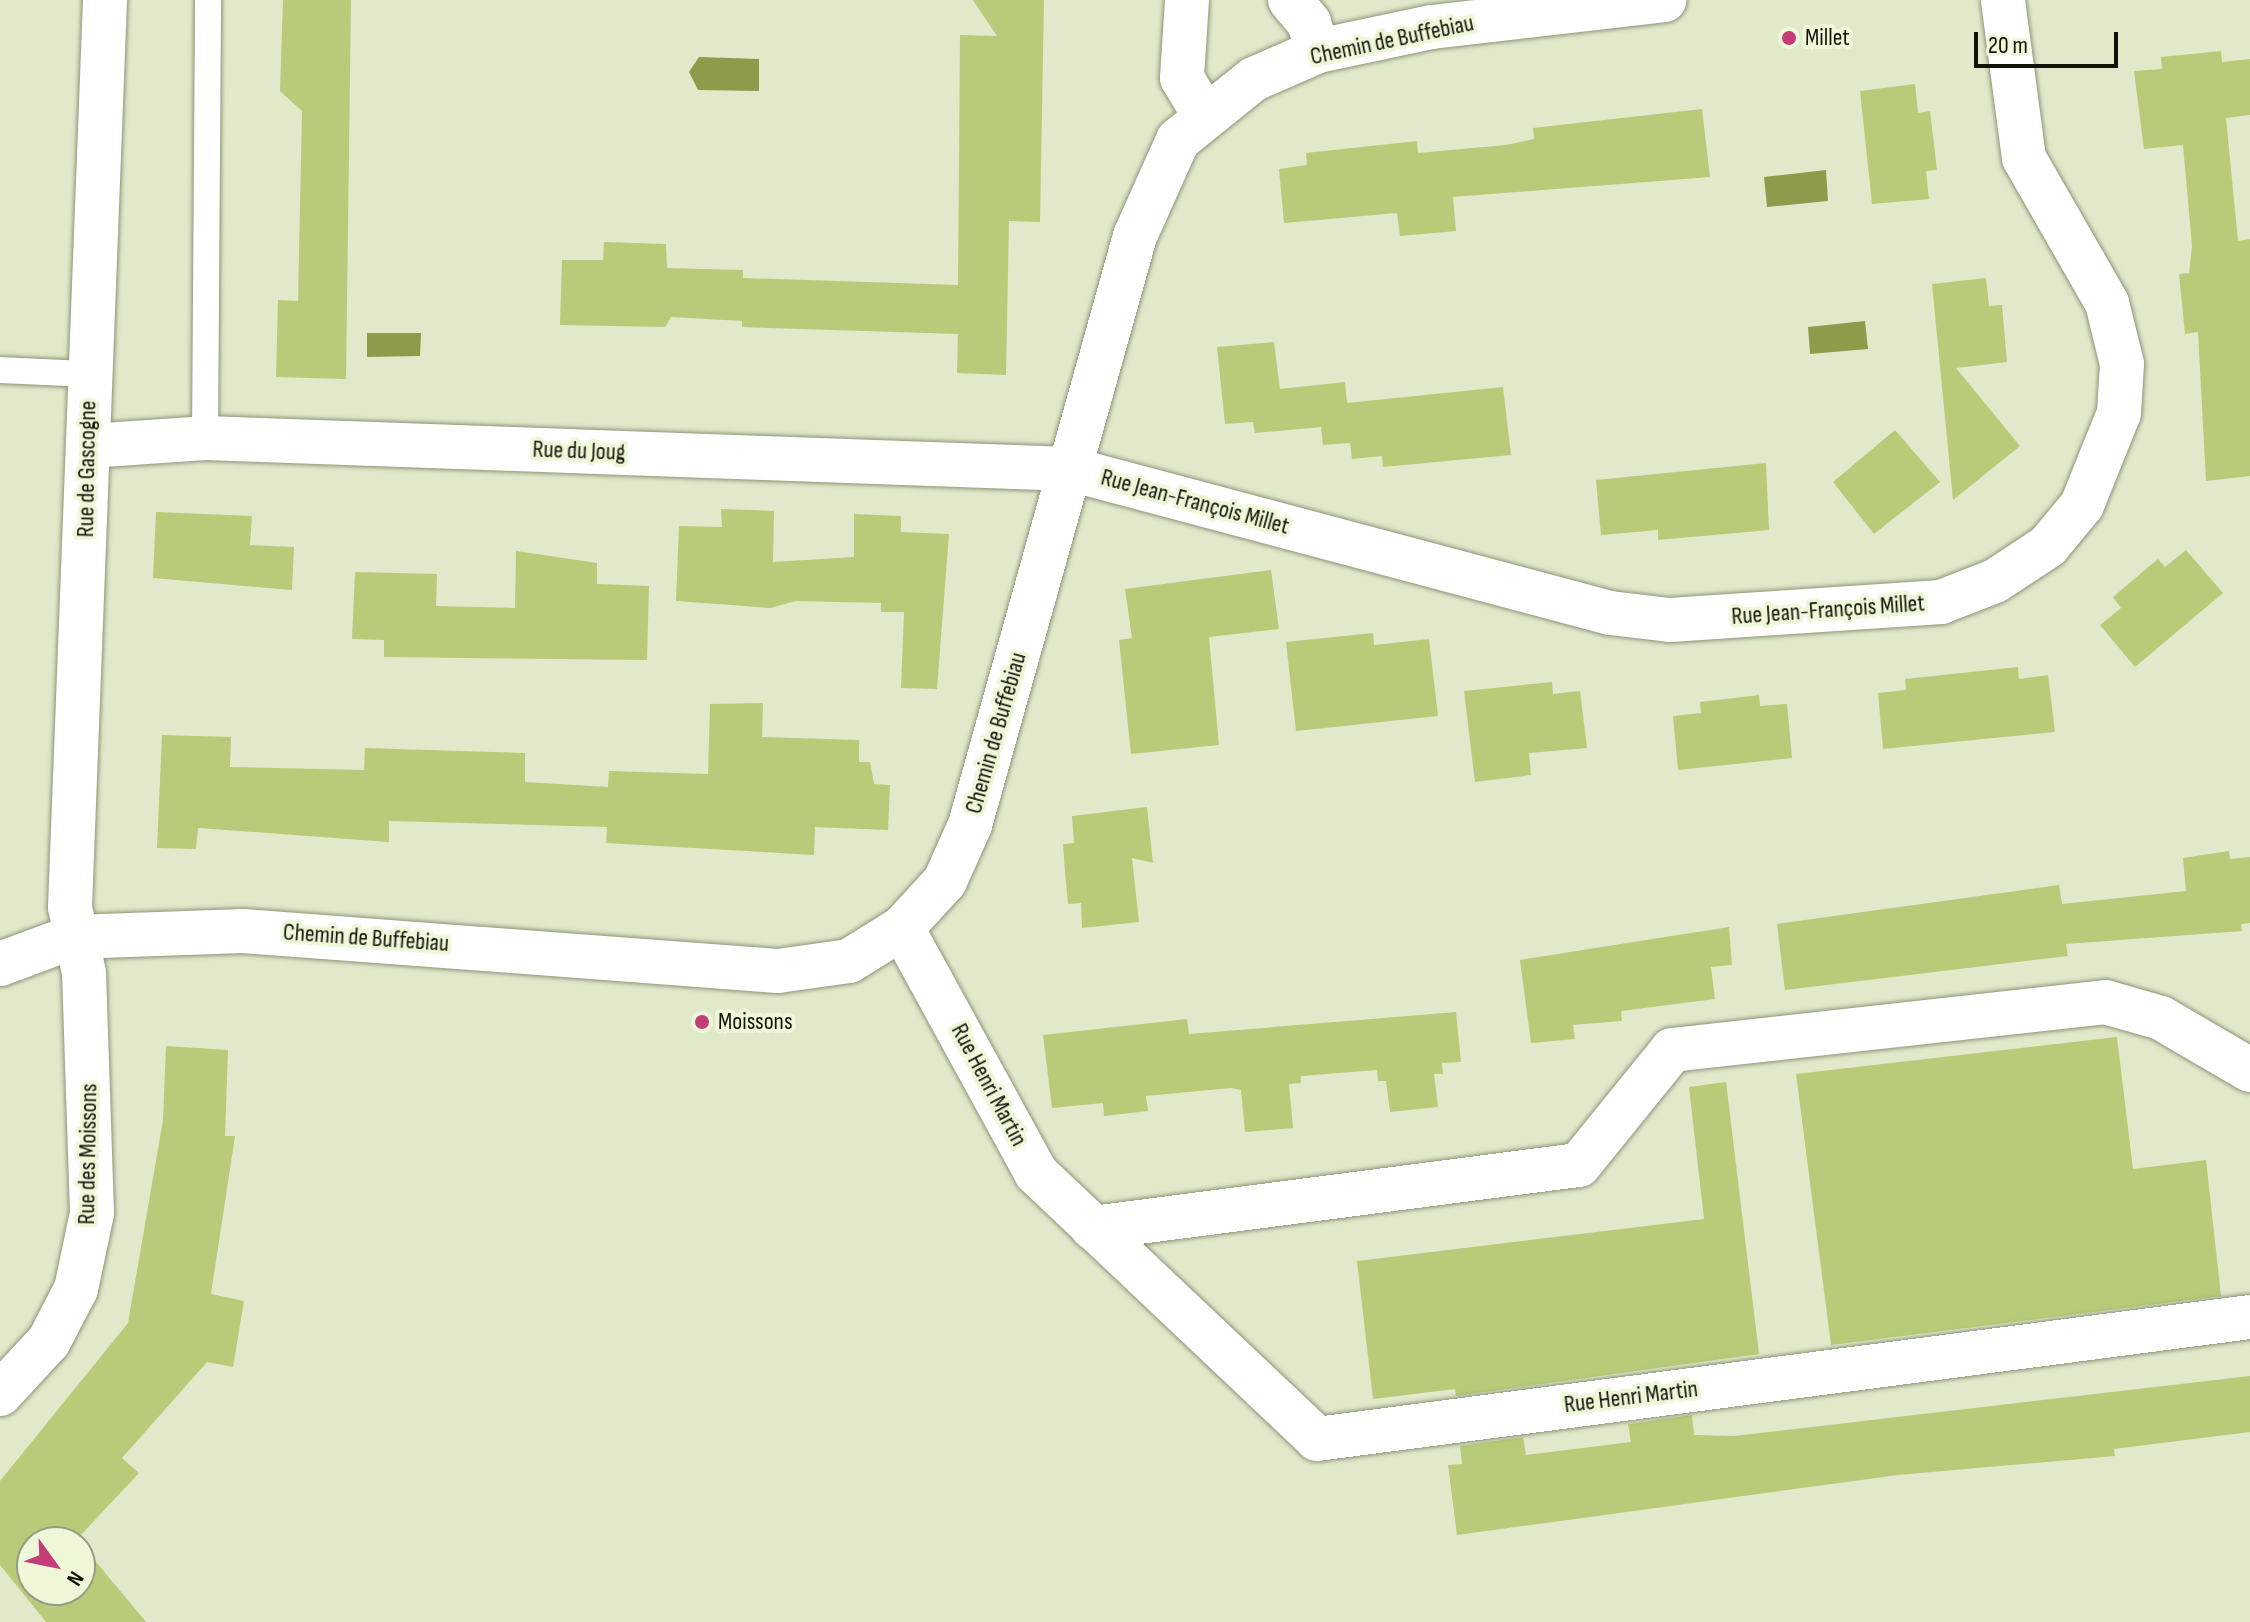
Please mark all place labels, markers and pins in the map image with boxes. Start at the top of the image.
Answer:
place label: Millet [1805,24,1850,52]
marker: Millet [1780,29,1798,47]
place label: Moissons [718,1008,792,1036]
marker: Moissons [693,1013,711,1031]

